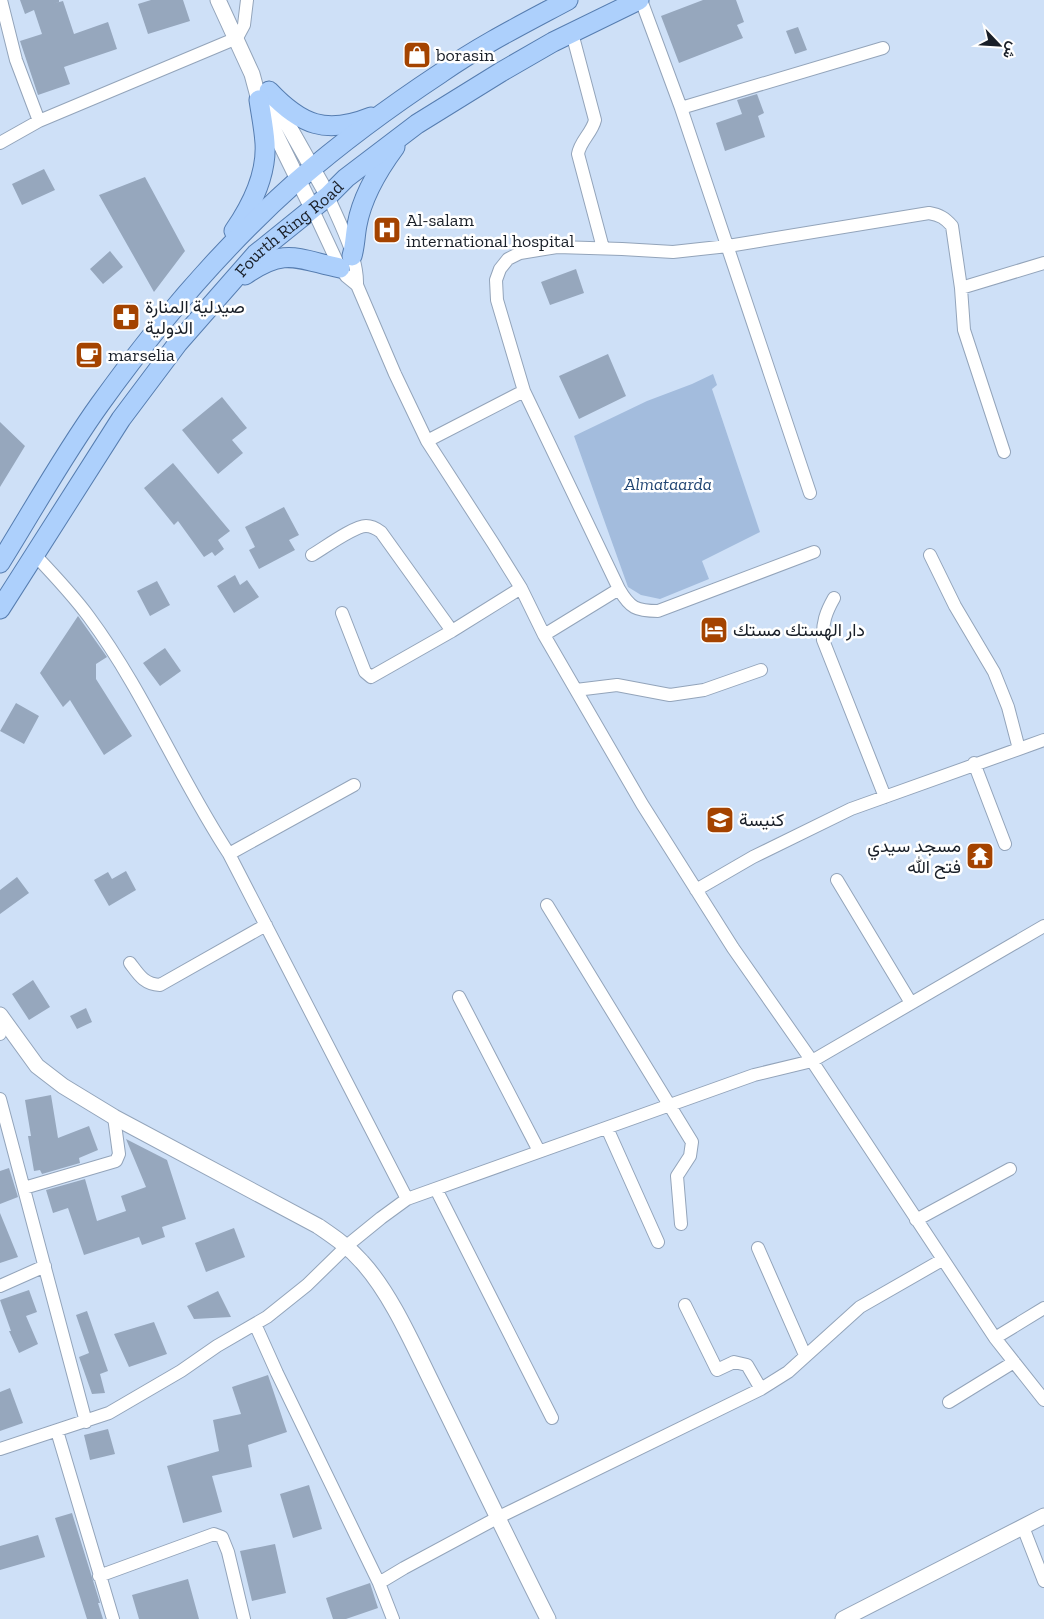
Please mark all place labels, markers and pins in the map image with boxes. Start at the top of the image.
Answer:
shop icon: borasin [402,40,432,70]
place label: borasin [435,44,495,66]
place label: Al-salam international hospital [406,209,574,252]
hospital icon: Al-salam international hospital [372,215,402,245]
place label: صيدلية المنارة الدولية [145,296,245,339]
pharmacy icon: صيدلية المنارة الدولية [111,302,141,332]
cafe icon: marselia [74,340,104,370]
place label: marselia [108,344,175,366]
hotel icon: دار الهستك مستك [699,615,729,645]
place label: دار الهستك مستك [733,619,865,641]
school or university icon: كنيسة [705,805,735,835]
place label: كنيسة [739,809,784,831]
place label: مسجد سيدي فتح الله [867,835,961,879]
temple icon: مسجد سيدي فتح الله [965,841,995,871]

